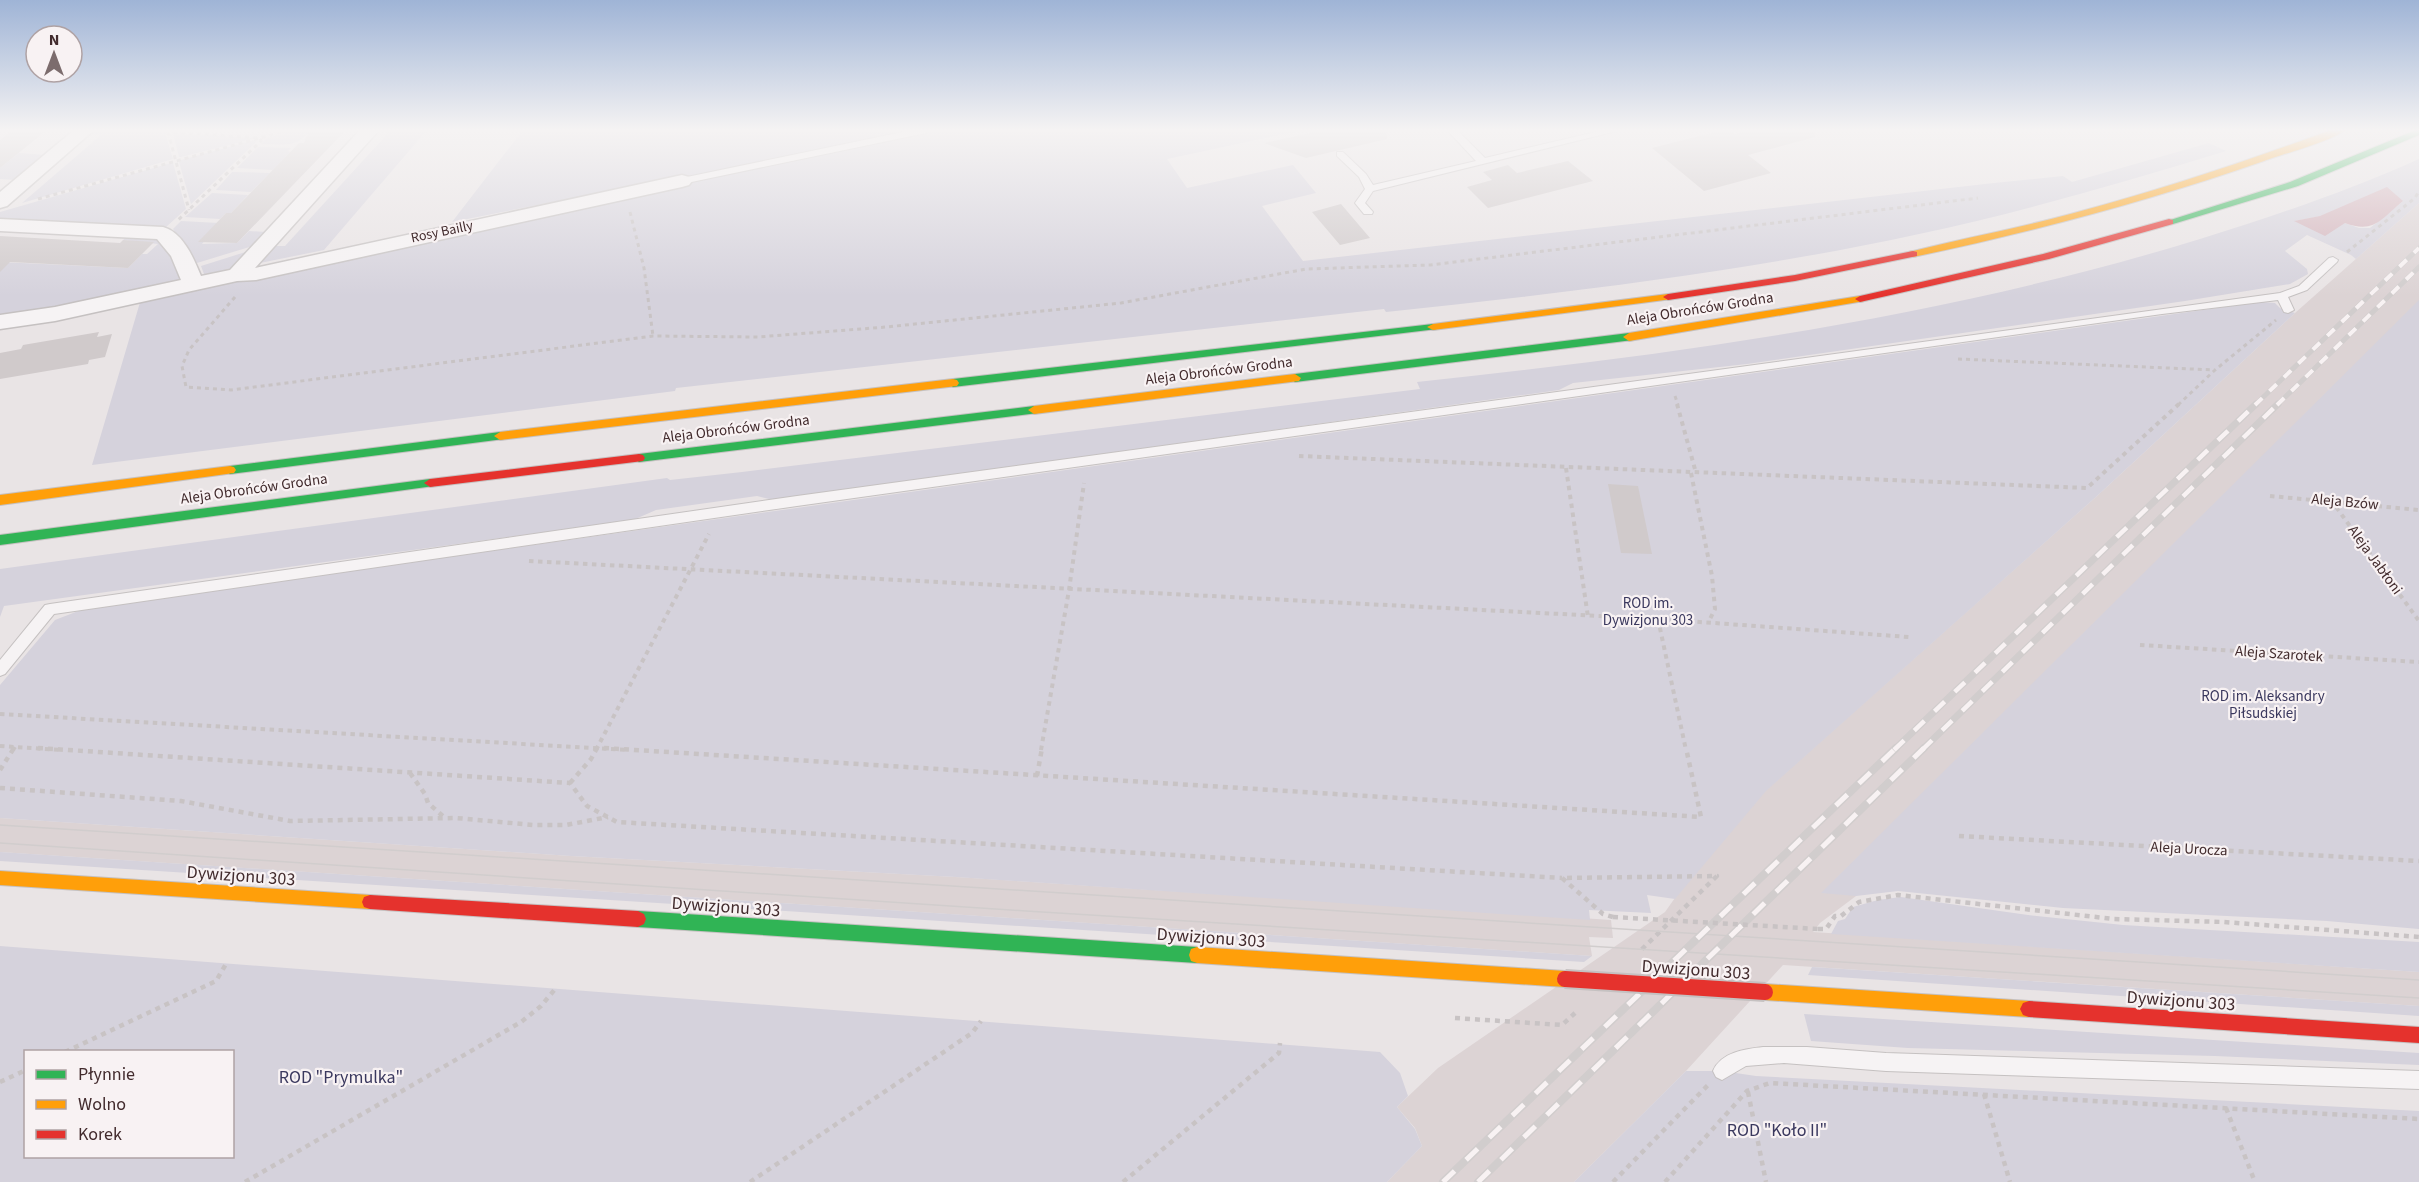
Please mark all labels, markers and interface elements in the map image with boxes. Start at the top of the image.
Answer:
north arrow [24,24,84,84]
text: N [49,29,59,51]
street label: Rosy Bailly [409,216,475,248]
street label: Aleja Obrońców Grodna [1625,287,1775,331]
street label: Aleja Obrońców Grodna [1144,352,1294,390]
street label: Aleja Obrońców Grodna [661,410,811,448]
street label: Aleja Obrońców Grodna [179,468,329,510]
street label: Aleja Bzów [2310,489,2380,515]
street label: Aleja Jabłoni [2343,521,2407,599]
park label: ROD im. Dywizjonu 303 [1603,593,1693,631]
street label: Aleja Szarotek [2234,640,2324,668]
park label: ROD im. Aleksandry Piłsudskiej [2201,686,2325,724]
street label: Aleja Urocza [2150,836,2228,862]
street label: Dywizjonu 303 [186,860,296,892]
street label: Dywizjonu 303 [671,891,781,923]
street label: Dywizjonu 303 [1156,922,1266,954]
street label: Dywizjonu 303 [1641,954,1751,986]
street label: Dywizjonu 303 [2126,985,2236,1017]
legend [24,1050,234,1158]
text: Płynnie [78,1062,135,1087]
park label: ROD "Prymulka" [279,1065,403,1090]
text: Wolno [78,1092,126,1117]
park label: ROD "Koło II" [1727,1118,1827,1143]
text: Korek [78,1122,122,1147]

